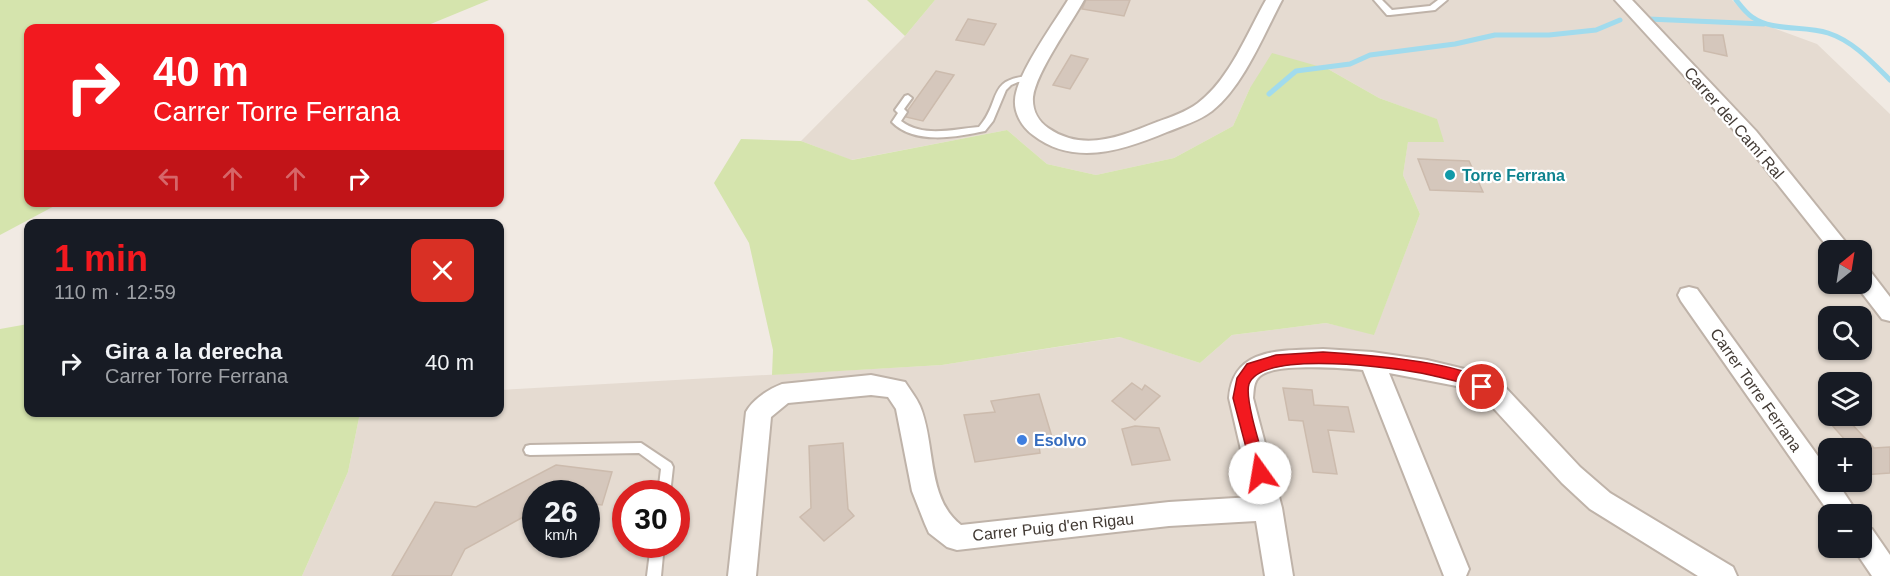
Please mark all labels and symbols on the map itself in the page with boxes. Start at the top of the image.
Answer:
street label: Carrer del Camí Ral [1681,64,1787,182]
place label: Torre Ferrana [1462,167,1565,184]
marker: Torre Ferrana [1443,168,1457,182]
north arrow [1818,240,1872,294]
street label: Carrer Torre Ferrana [1707,325,1805,455]
pin [1456,361,1507,412]
place label: Esolvo [1034,432,1087,449]
marker: Esolvo [1015,433,1029,447]
position arrow [1228,441,1292,505]
speed limit sign: 30 [612,480,690,558]
street label: Carrer Puig d'en Rigau [971,510,1135,544]

